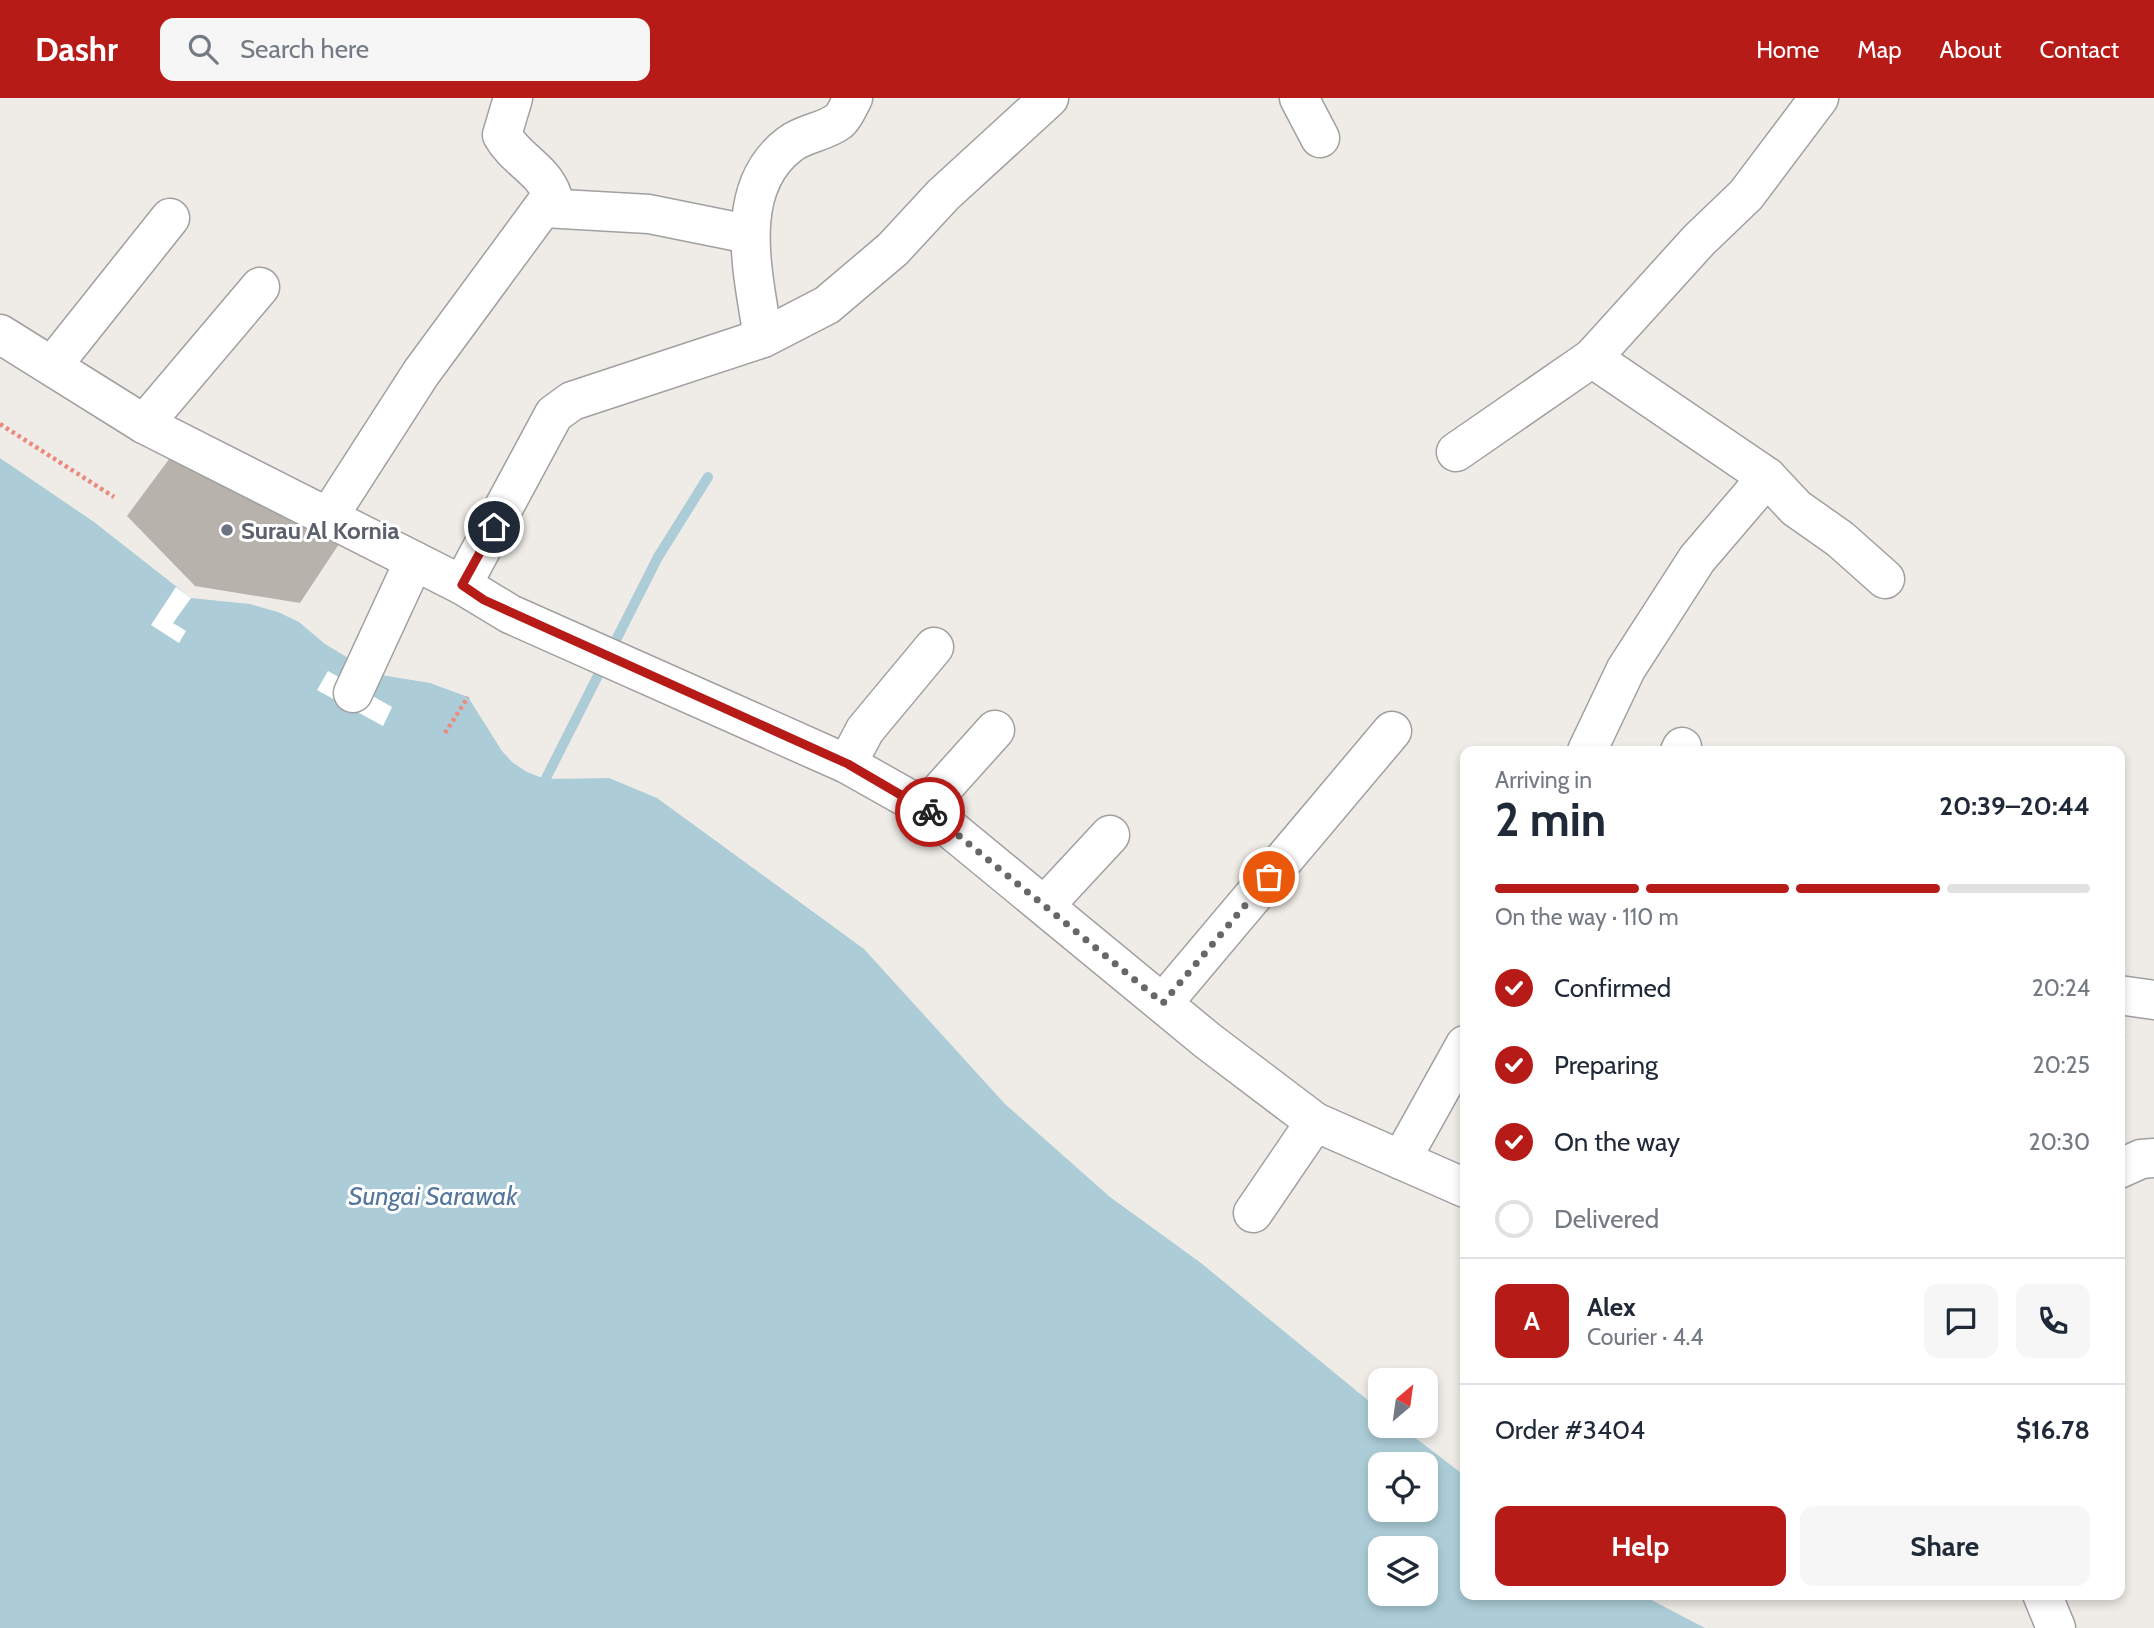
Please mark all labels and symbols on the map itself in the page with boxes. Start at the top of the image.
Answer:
pin [464,497,524,557]
place label: Surau Al Kornia [241,516,400,545]
marker: Surau Al Kornia [219,522,235,538]
courier [895,777,965,847]
pin [1239,847,1299,907]
water label: Sungai Sarawak [349,1180,518,1212]
north arrow [1368,1368,1438,1438]

